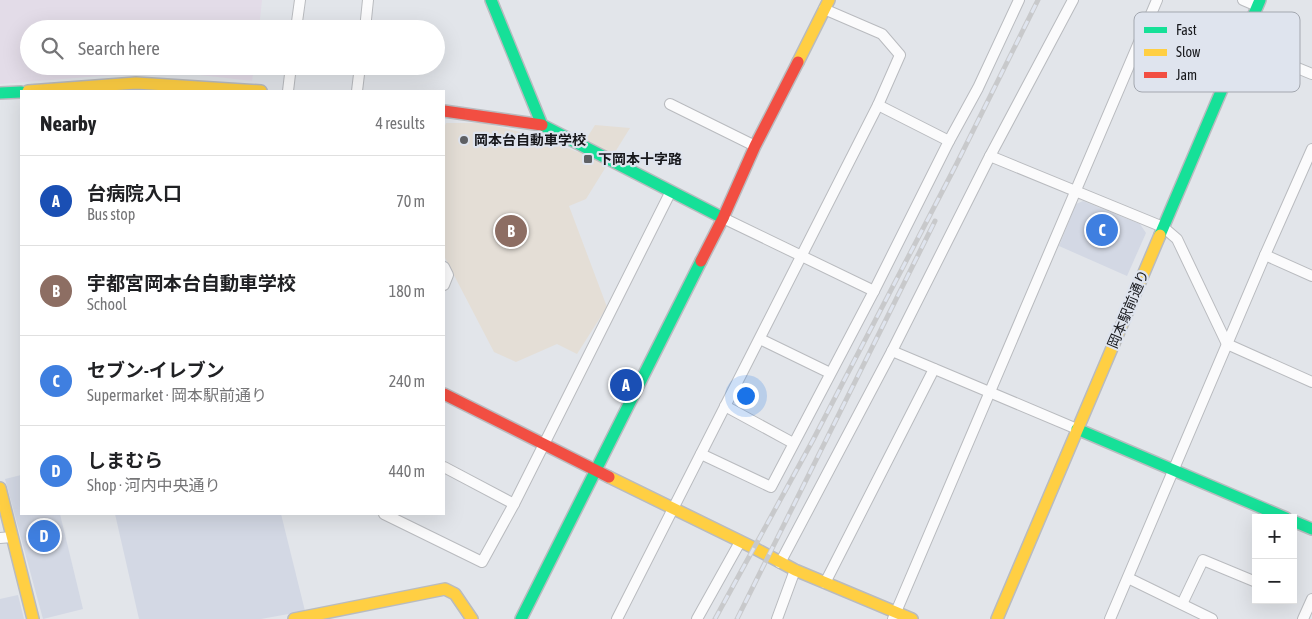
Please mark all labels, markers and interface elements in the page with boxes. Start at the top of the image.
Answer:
legend [1134,12,1300,92]
search box [20,20,445,75]
text: Fast [1176,22,1197,38]
icon: search [38,34,66,62]
text: Search here [78,37,160,59]
text: Slow [1176,44,1201,60]
text: Jam [1176,67,1197,83]
text: Nearby [40,111,96,135]
text: 4 results [375,114,425,132]
place label: 岡本台自動車学校 [474,132,586,148]
marker: 岡本台自動車学校 [458,134,470,146]
place label: 下岡本十字路 [598,151,682,167]
marker: 下岡本十字路 [582,153,594,165]
text: 台病院入口 [87,182,182,204]
text: A [52,192,60,210]
text: 70 m [396,192,425,210]
text: Bus stop [87,205,135,223]
pin: C [1086,211,1118,249]
pin: B [495,212,527,250]
street label: 岡本駅前通り [1104,267,1152,351]
text: 宇都宮岡本台自動車学校 [87,272,296,294]
text: B [52,282,60,300]
text: 180 m [389,282,425,300]
text: School [87,295,127,313]
text: セブン-イレブン [87,359,225,381]
pin: A [610,366,642,404]
text: C [52,372,60,390]
text: 240 m [389,372,425,390]
your location [733,383,759,409]
text: Supermarket · 岡本駅前通り [87,386,267,404]
text: しまむら [87,449,163,471]
text: D [52,462,60,480]
text: 440 m [389,462,425,480]
text: Shop · 河内中央通り [87,476,220,494]
map controls [1252,514,1297,604]
button: + [1252,514,1297,559]
pin: D [28,517,60,555]
button: − [1252,559,1297,604]

